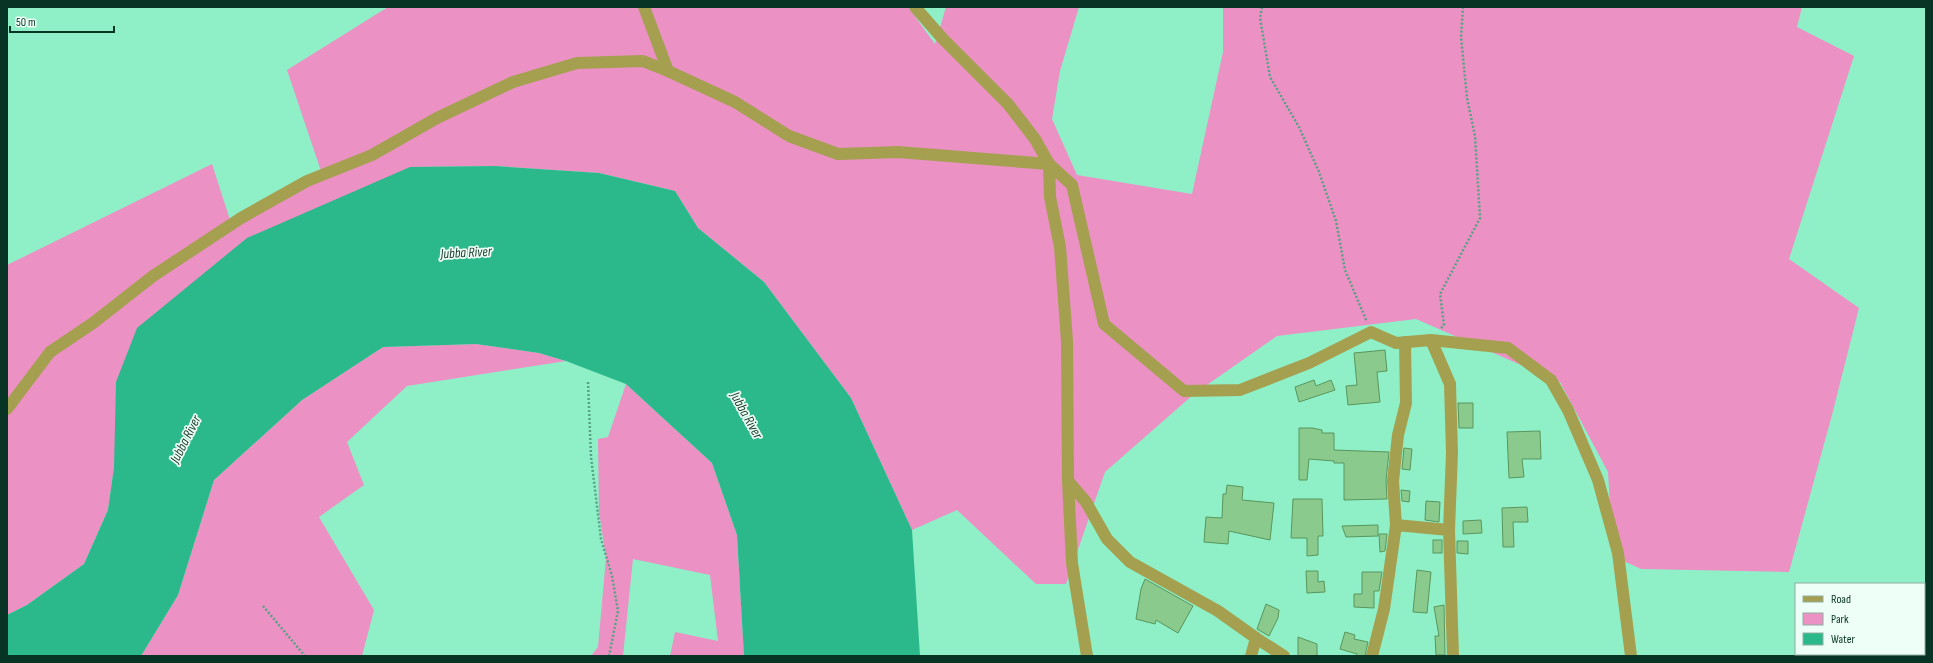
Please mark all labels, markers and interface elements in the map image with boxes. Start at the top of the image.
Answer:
scale bar [10,8,114,34]
text: 50 m [16,15,36,30]
water label: Jubba River [439,243,493,262]
water label: Jubba River [726,388,767,443]
water label: Jubba River [166,412,205,467]
legend [1795,583,1925,655]
text: Road [1831,592,1851,607]
text: Park [1831,612,1849,627]
text: Water [1831,632,1855,647]

